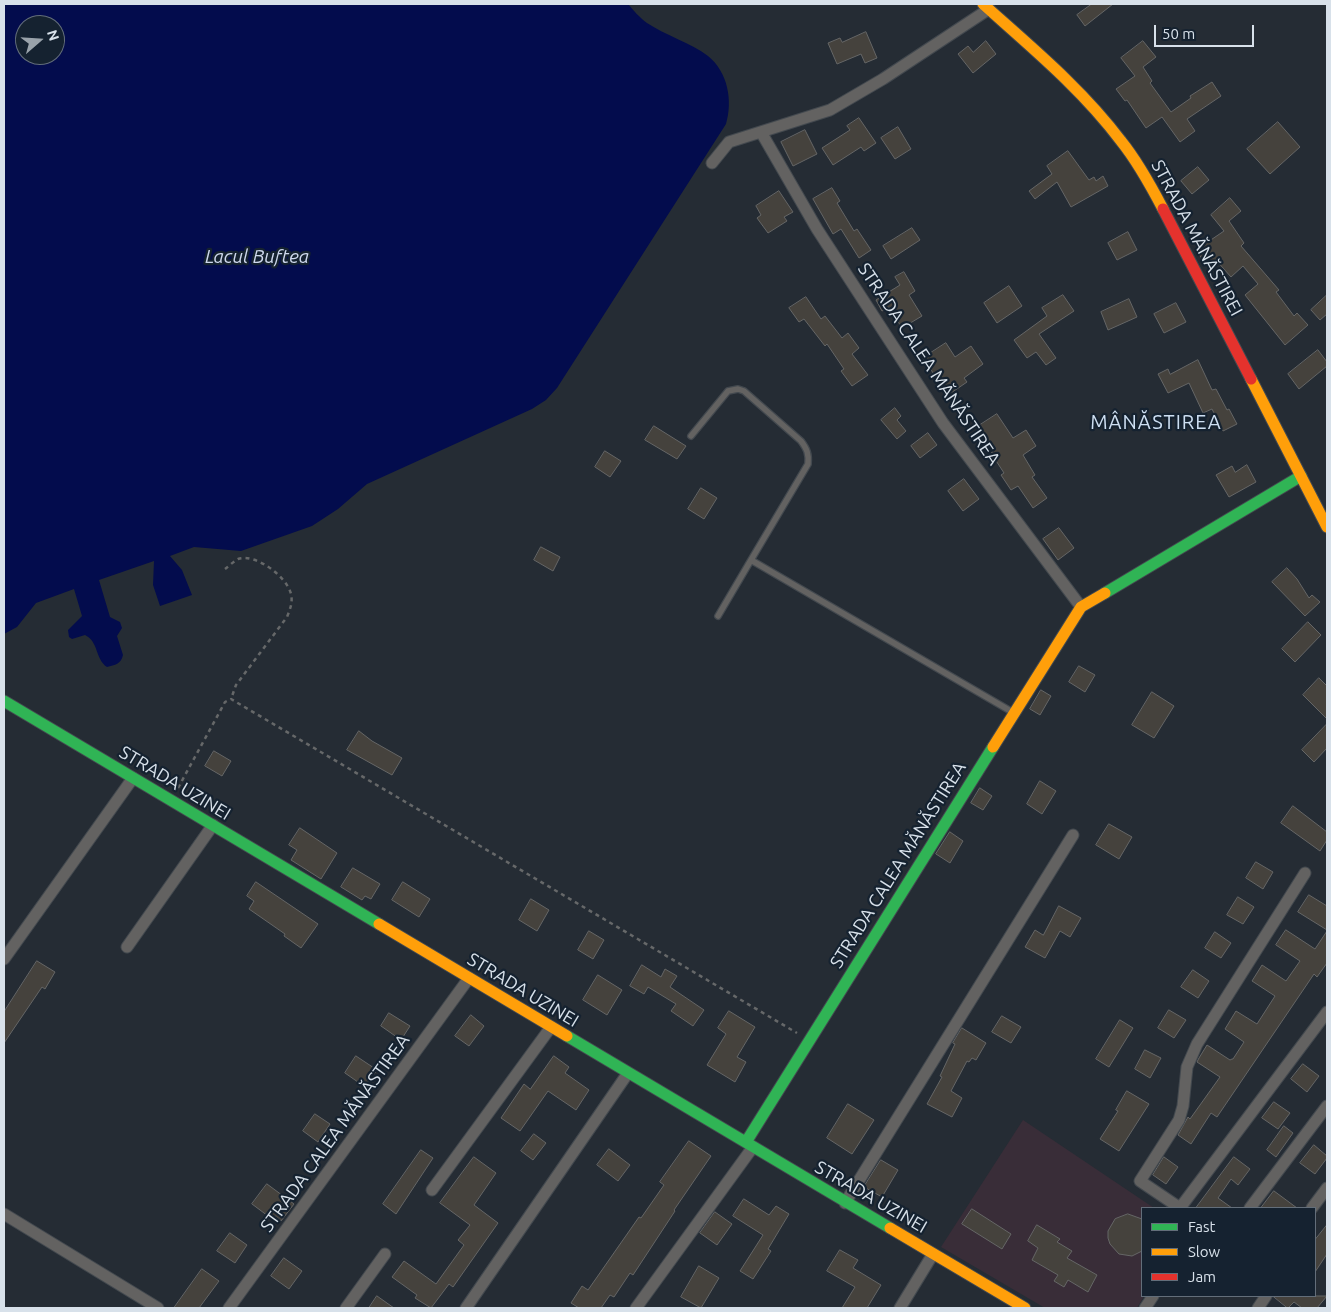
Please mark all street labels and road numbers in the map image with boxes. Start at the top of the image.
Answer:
street label: STRADA MĂNĂSTIREI [1147,156,1247,320]
street label: STRADA CALEA MĂNĂSTIREA [853,259,1005,469]
street label: STRADA UZINEI [116,741,234,825]
street label: STRADA CALEA MĂNĂSTIREA [825,758,971,972]
street label: STRADA UZINEI [464,948,582,1032]
street label: STRADA CALEA MĂNĂSTIREA [256,1030,414,1236]
street label: STRADA UZINEI [811,1156,931,1238]

